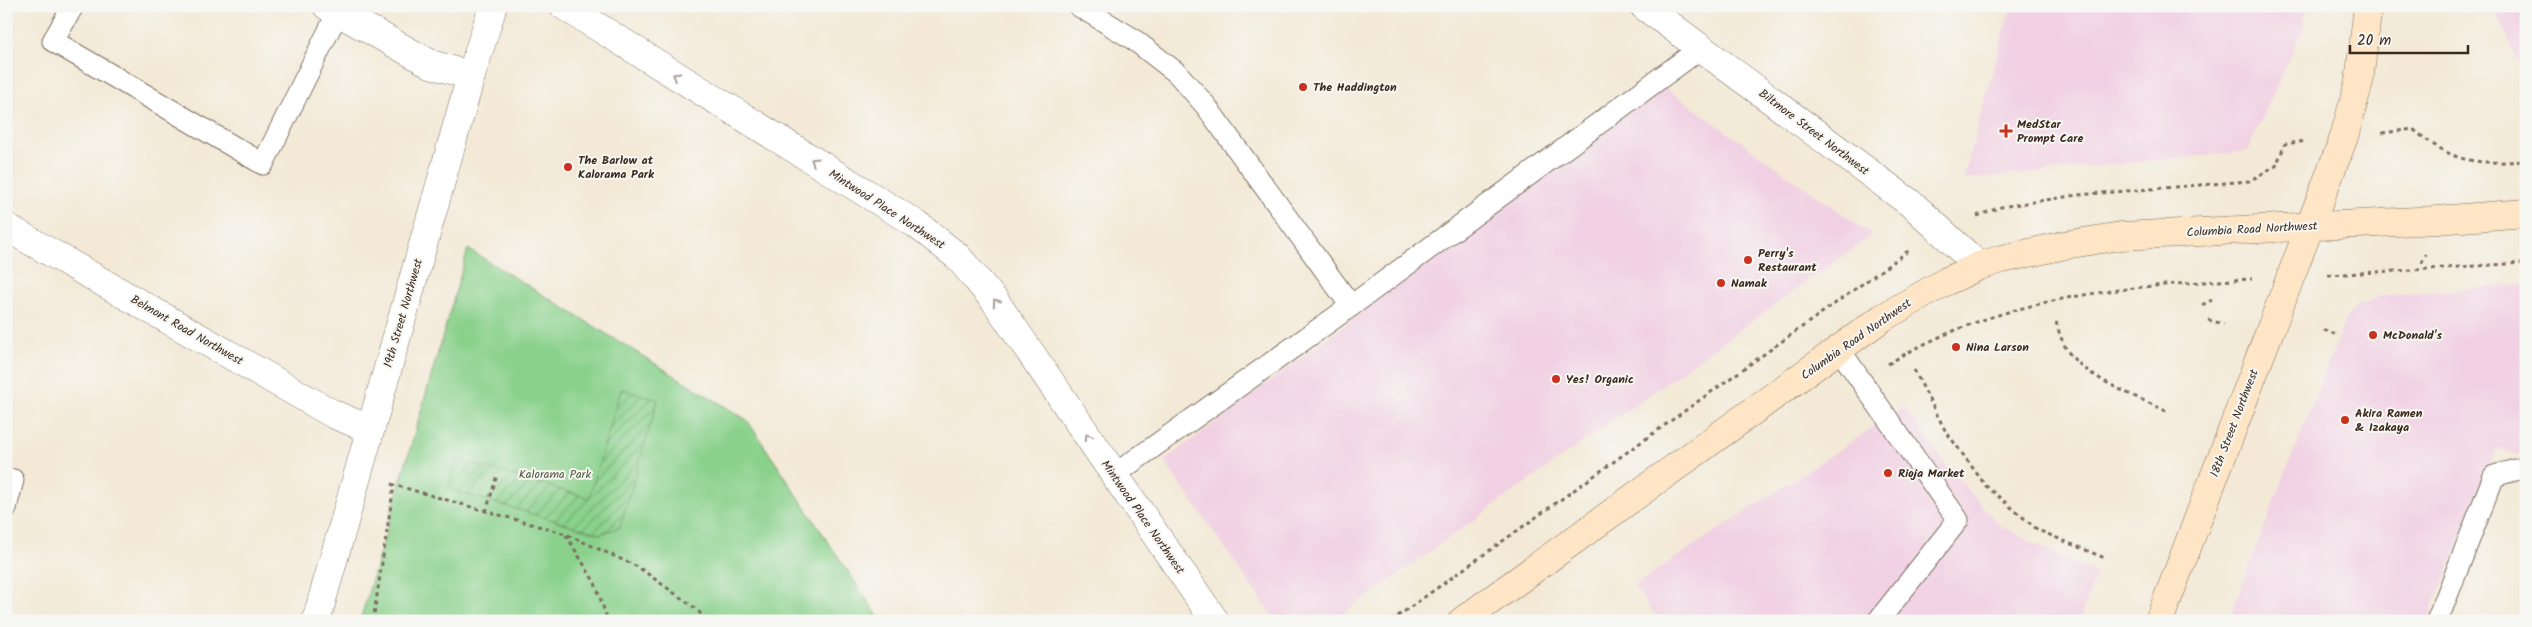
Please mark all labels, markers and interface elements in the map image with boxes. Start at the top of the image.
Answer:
scale bar [2350,22,2467,54]
text: 20 m [2357,29,2391,53]
one-way arrow [673,72,682,82]
place label: The Haddington [1313,78,1397,97]
marker: The Haddington [1297,81,1309,93]
street label: Biltmore Street Northwest [1754,84,1873,181]
place label: MedStar Prompt Care [2017,115,2084,148]
marker: MedStar Prompt Care [1999,124,2013,138]
place label: The Barlow at Kalorama Park [578,151,655,184]
one-way arrow [811,158,820,168]
marker: The Barlow at Kalorama Park [562,161,574,173]
street label: Mintwood Place Northwest [825,165,949,255]
street label: Columbia Road Northwest [2186,217,2318,242]
place label: Perry's Restaurant [1758,244,1817,277]
marker: Perry's Restaurant [1742,254,1754,266]
street label: 19th Street Northwest [379,256,428,370]
place label: Namak [1731,274,1768,293]
marker: Namak [1715,277,1727,289]
street label: Belmont Road Northwest [127,290,247,371]
street label: Columbia Road Northwest [1797,294,1916,385]
one-way arrow [993,298,1002,308]
place label: McDonald's [2383,326,2442,345]
marker: McDonald's [2367,329,2379,341]
place label: Nina Larson [1966,338,2029,357]
marker: Nina Larson [1950,341,1962,353]
street label: 18th Street Northwest [2205,366,2264,480]
place label: Yes! Organic [1566,370,1634,389]
marker: Yes! Organic [1550,373,1562,385]
place label: Akira Ramen & Izakaya [2355,404,2423,437]
marker: Akira Ramen & Izakaya [2339,414,2351,426]
one-way arrow [1084,433,1094,442]
street label: Mintwood Place Northwest [1096,456,1189,579]
place label: Rioja Market [1898,464,1965,483]
park label: Kalorama Park [519,465,592,484]
marker: Rioja Market [1882,467,1894,479]

